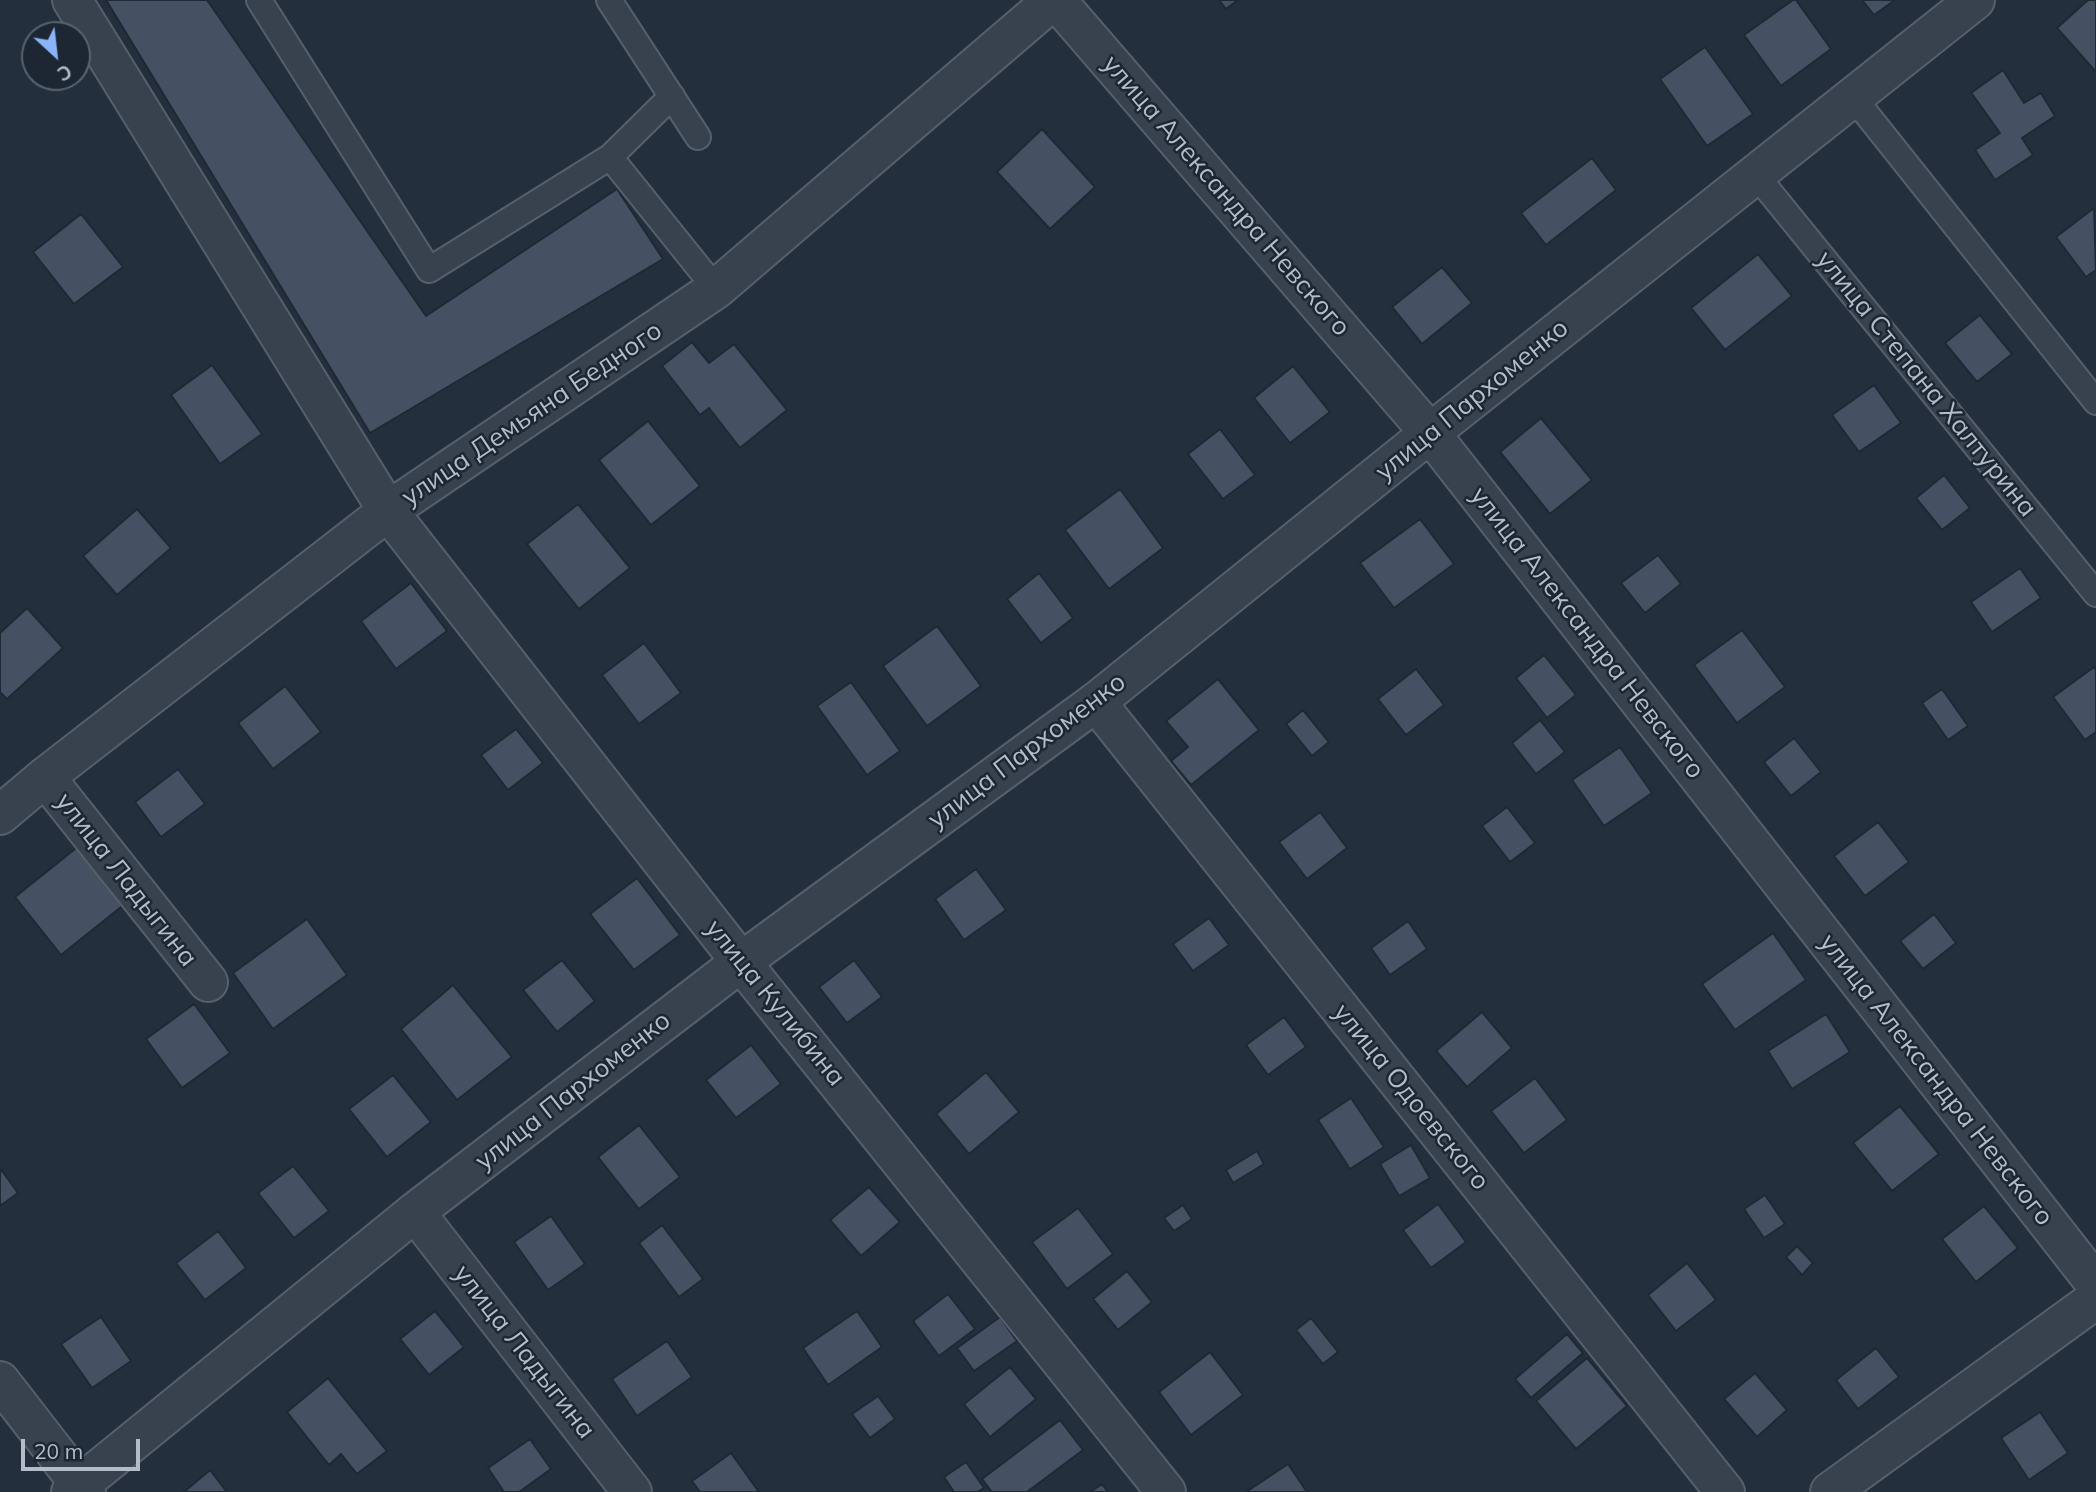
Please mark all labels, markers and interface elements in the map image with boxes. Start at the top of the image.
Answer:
north arrow [21,21,91,91]
street label: улица Александра Невского [1096,49,1356,343]
text: С [53,59,76,87]
street label: улица Степана Халтурина [1809,245,2043,523]
street label: улица Пархоменко [1369,313,1575,487]
street label: улица Демьяна Бедного [396,315,668,513]
street label: улица Александра Невского [1463,481,1711,785]
street label: улица Пархоменко [922,666,1132,836]
street label: улица Ладыгина [49,787,203,973]
street label: улица Кулибина [698,914,852,1092]
street label: улица Александра Невского [1812,928,2060,1232]
street label: улица Одоевского [1326,997,1496,1197]
street label: улица Пархоменко [469,1005,677,1177]
street label: улица Ладыгина [447,1259,601,1445]
scale bar [24,1426,144,1470]
text: 20 m [34,1438,83,1464]

